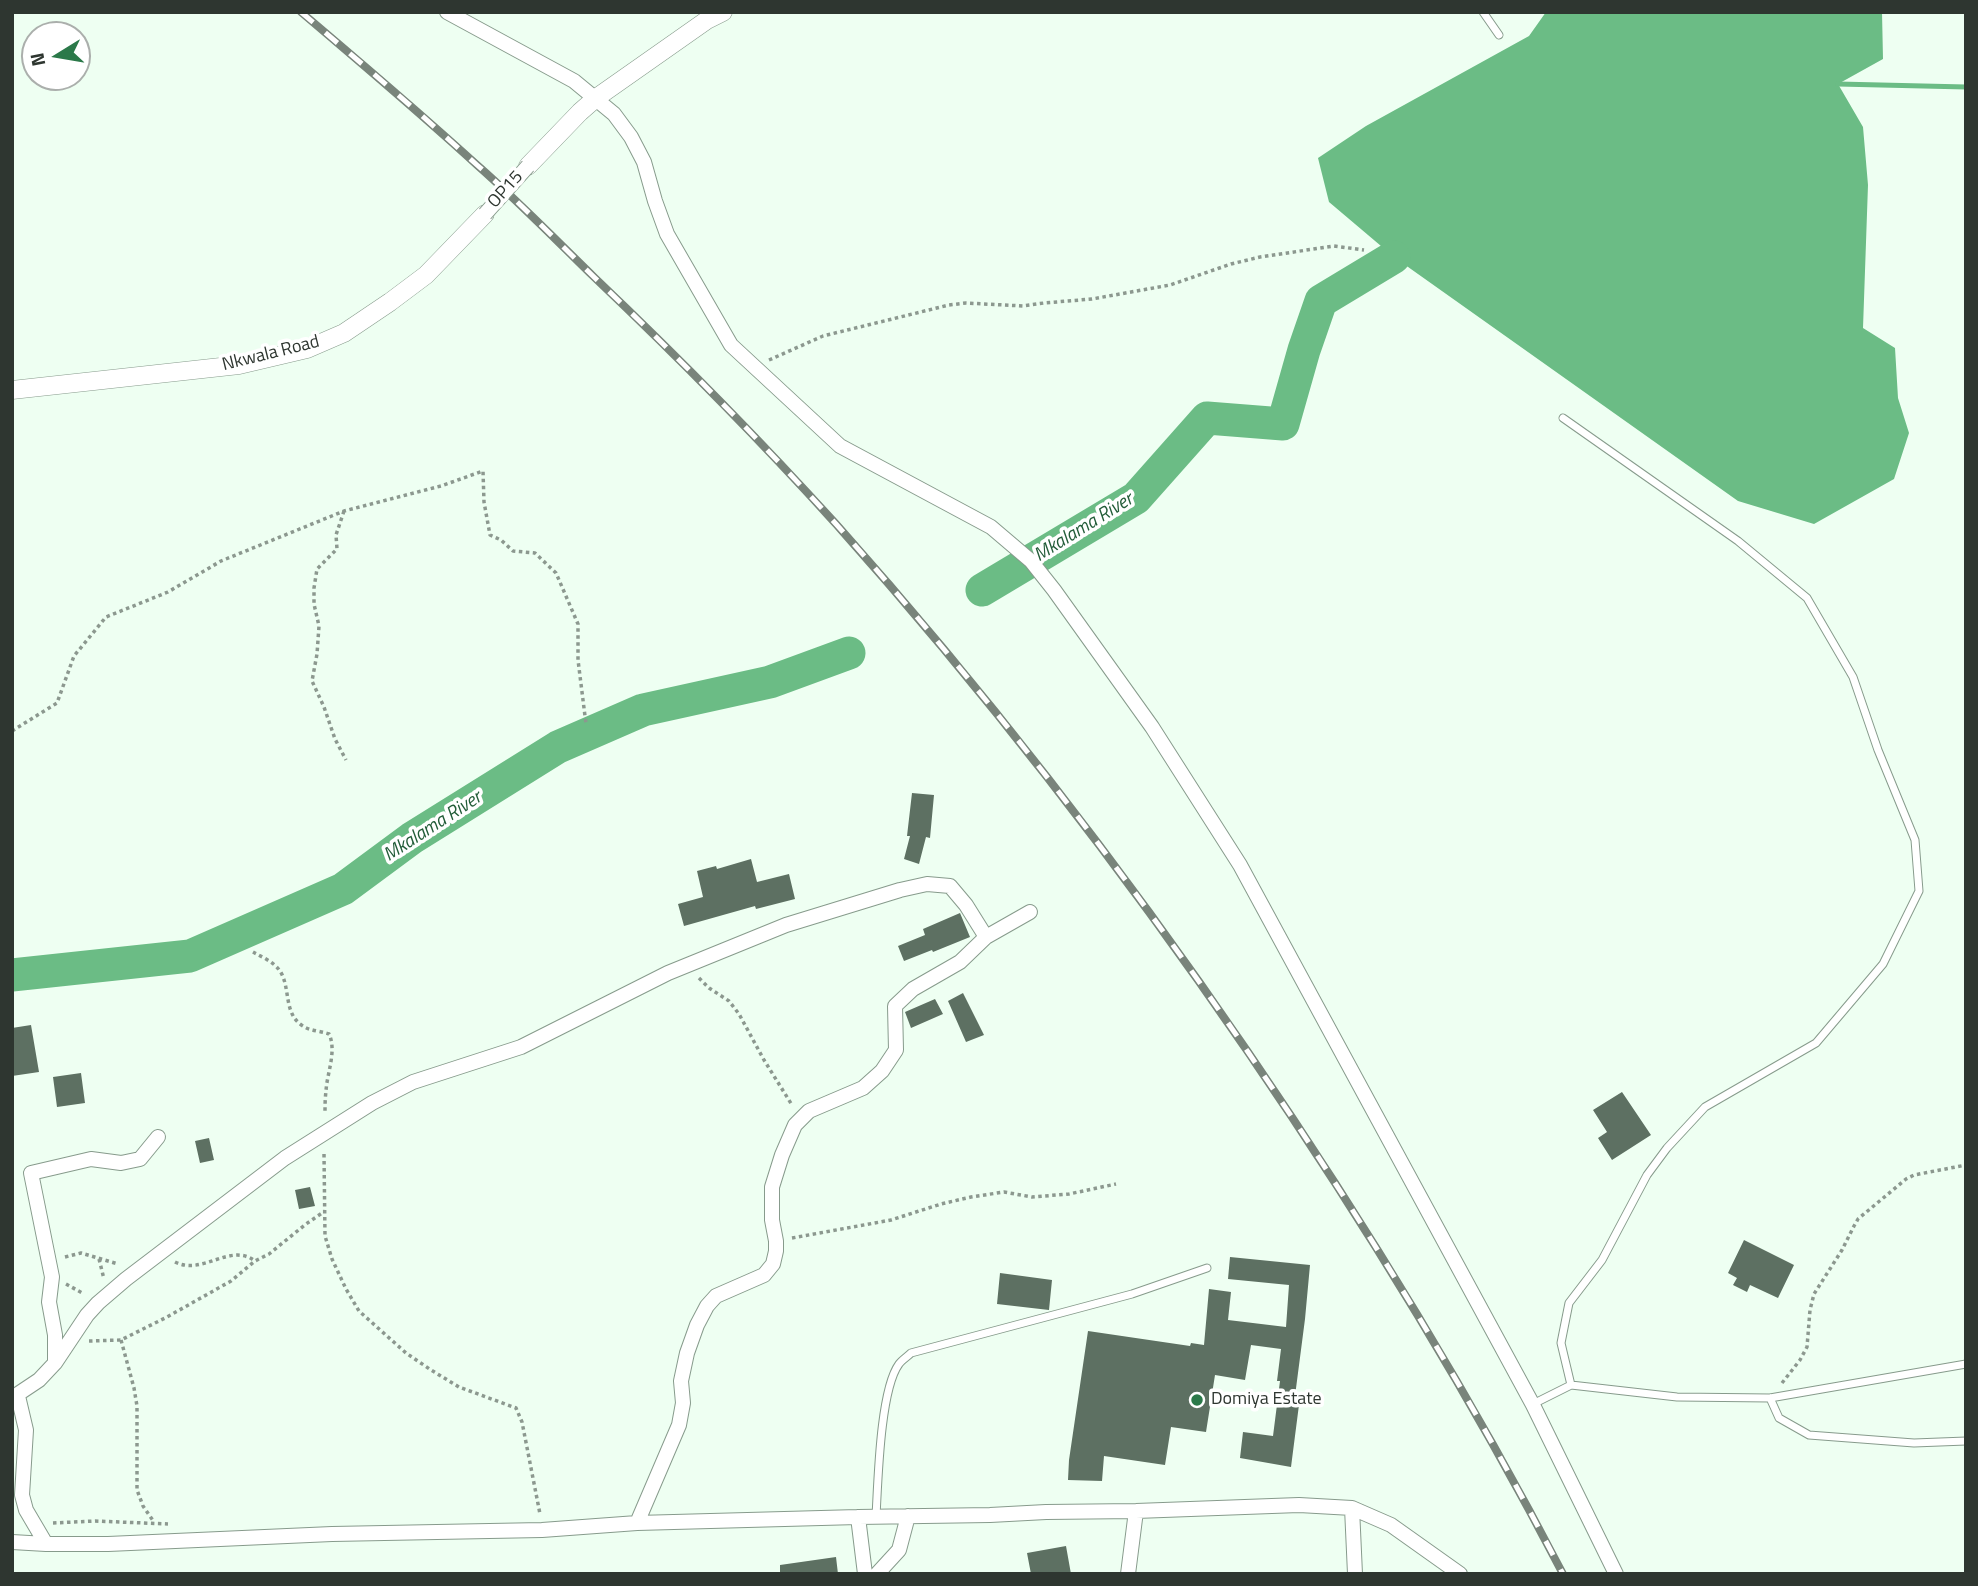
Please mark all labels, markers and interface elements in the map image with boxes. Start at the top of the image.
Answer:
north arrow [21,21,91,91]
text: N [21,50,52,69]
street label: OP15 [484,167,528,213]
street label: Nkwala Road [220,331,322,377]
water label: Mkalama River [1030,489,1138,567]
water label: Mkalama River [380,787,486,867]
place label: Domiya Estate [1211,1389,1322,1411]
marker: Domiya Estate [1189,1392,1205,1408]

